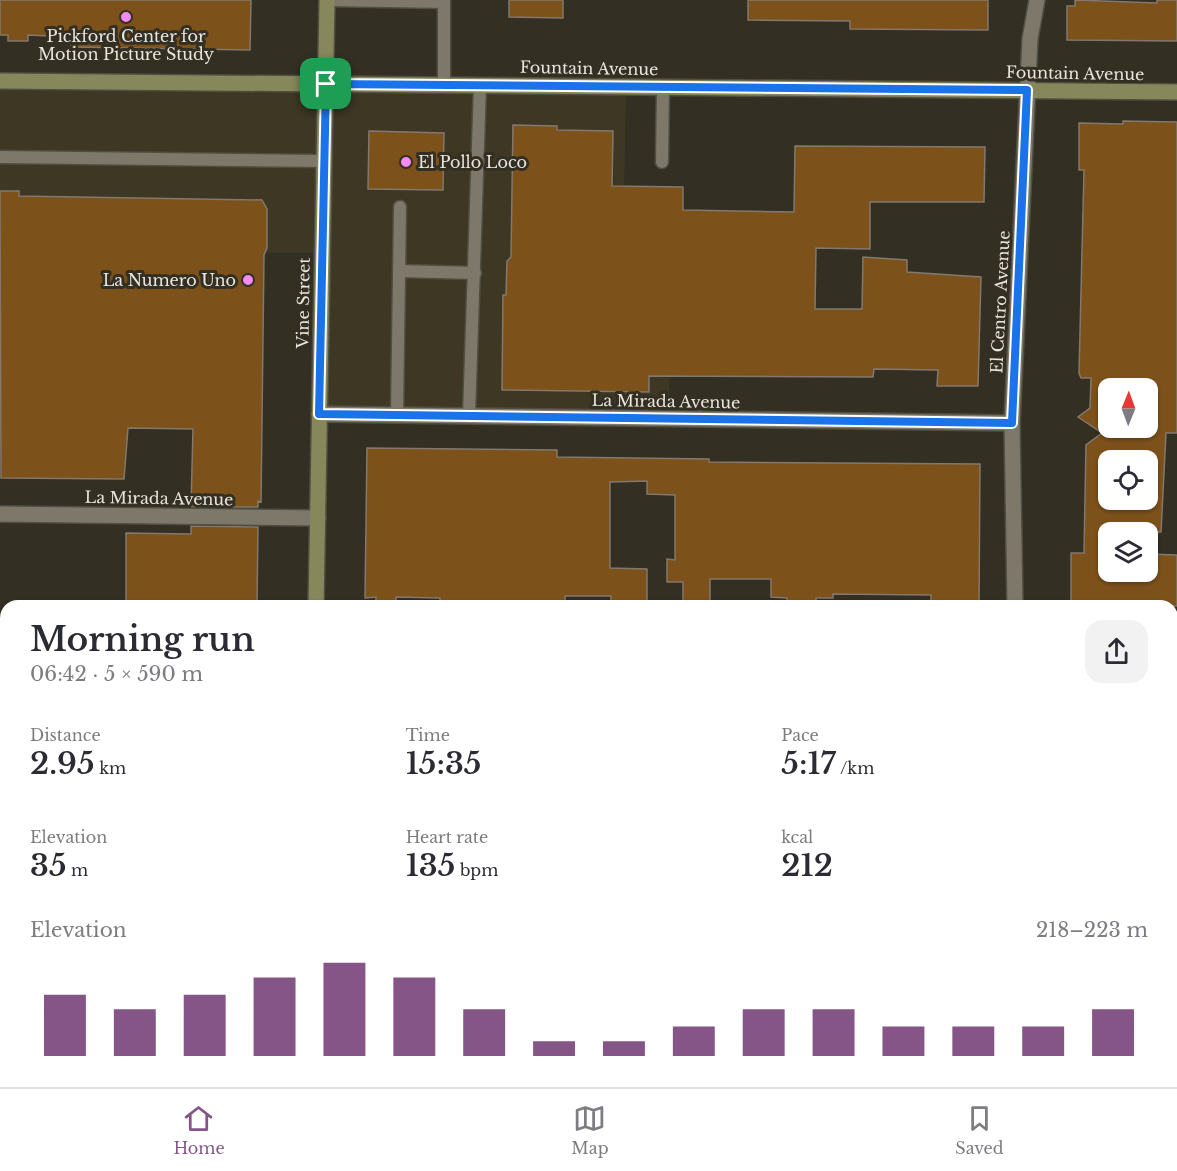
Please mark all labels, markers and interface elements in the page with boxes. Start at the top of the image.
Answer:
marker: Pickford Center for Motion Picture Study [119,10,133,24]
place label: Pickford Center for Motion Picture Study [38,26,215,64]
street label: Fountain Avenue [520,57,658,79]
pin [300,58,351,109]
street label: Fountain Avenue [1006,62,1144,84]
icon: arrive [309,67,342,100]
place label: El Pollo Loco [418,152,527,172]
marker: El Pollo Loco [399,155,413,169]
street label: El Centro Avenue [986,230,1014,374]
street label: Vine Street [292,257,314,350]
place label: La Numero Uno [103,270,236,290]
marker: La Numero Uno [241,273,255,287]
north arrow [1098,378,1158,438]
map controls [1098,378,1158,582]
street label: La Mirada Avenue [591,390,741,412]
button: locate [1098,450,1158,510]
street label: La Mirada Avenue [84,487,234,509]
button: layers [1098,522,1158,582]
text: Morning run [30,619,255,660]
button: share [1085,620,1148,683]
text: 06:42 · 5 × 590 m [30,662,203,686]
text: Distance [30,725,101,745]
text: Time [406,725,450,745]
text: Pace [781,725,819,745]
text: 2.95 [30,745,95,782]
text: 15:35 [406,745,481,782]
text: 5:17 [781,745,836,782]
text: km [95,758,126,778]
text: /km [836,758,874,778]
text: Elevation [30,827,107,847]
text: Heart rate [406,827,488,847]
text: kcal [781,827,813,847]
text: 35 [30,847,66,884]
text: 135 [406,847,455,884]
text: 212 [781,847,833,884]
text: m [66,860,88,880]
text: bpm [455,860,498,880]
text: Elevation [30,918,127,942]
text: 218–223 m [1036,918,1148,942]
tab: Home [173,1102,225,1158]
tab: Map [571,1102,609,1158]
tab: Saved [955,1102,1004,1158]

